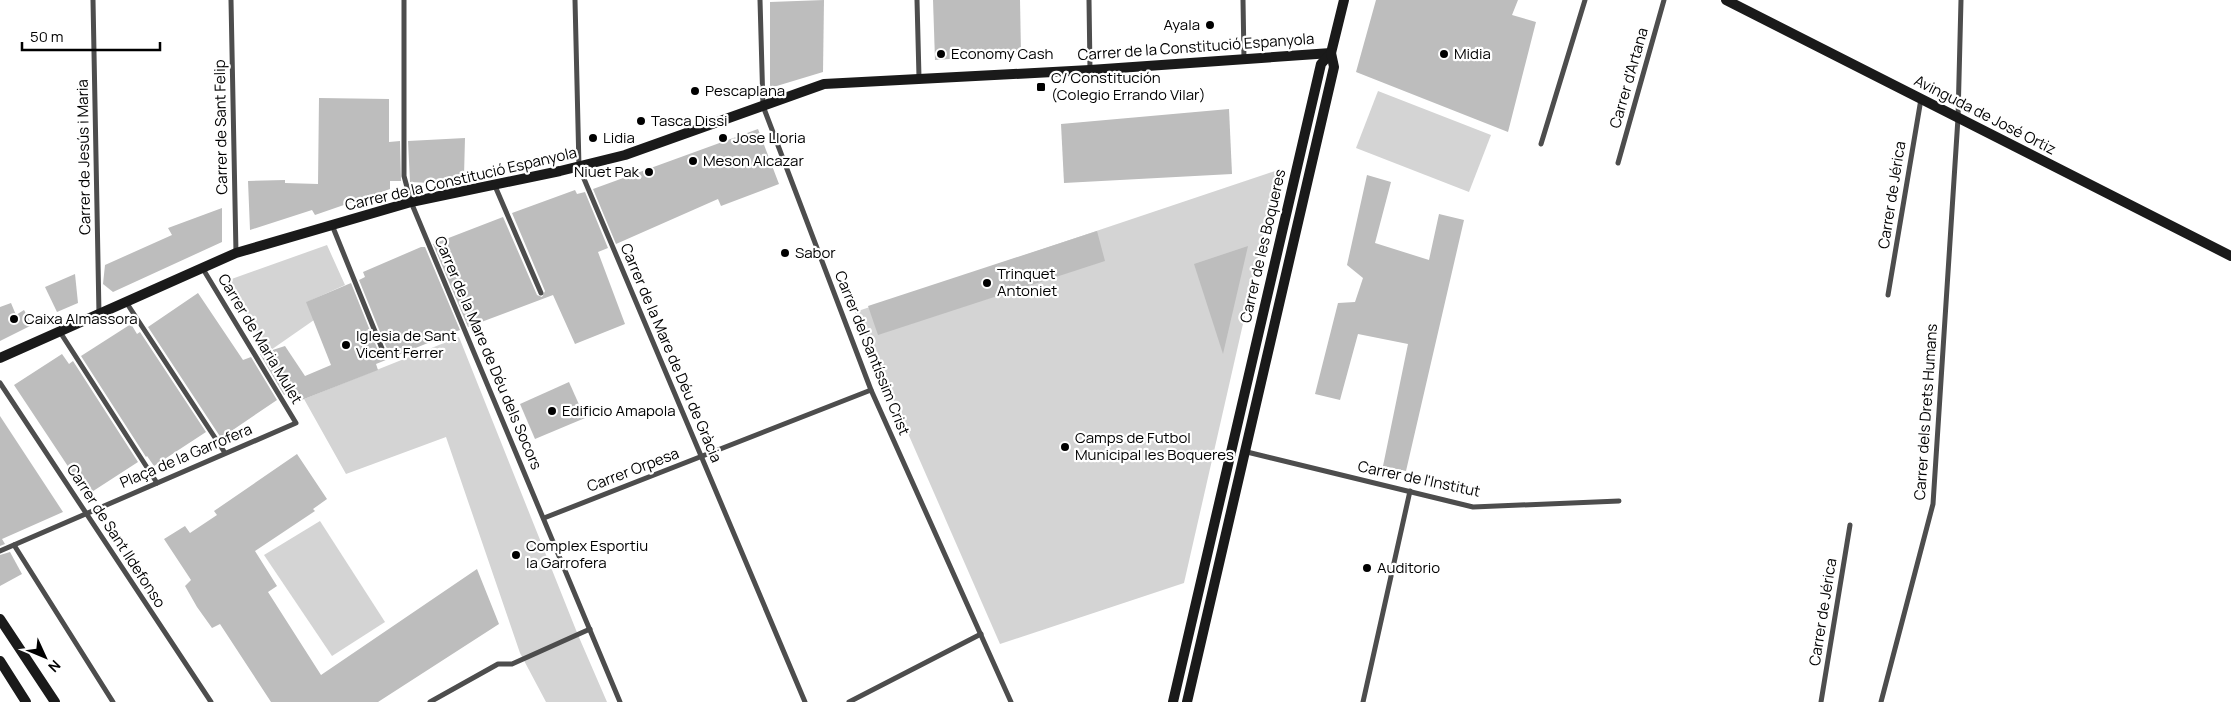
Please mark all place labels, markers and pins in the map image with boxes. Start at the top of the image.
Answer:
place label: Ayala [1163,14,1200,35]
marker: Ayala [1204,19,1216,31]
place label: Economy Cash [951,43,1054,64]
place label: Midia [1454,43,1491,64]
marker: Economy Cash [935,48,947,60]
marker: Midia [1438,48,1450,60]
place label: C/ Constitución (Colegio Errando Vilar) [1051,67,1206,105]
place label: Pescaplana [705,80,785,101]
marker: C/ Constitución (Colegio Errando Vilar) [1035,81,1047,93]
marker: Pescaplana [689,85,701,97]
place label: Tasca Dissi [651,110,728,131]
marker: Tasca Dissi [635,115,647,127]
place label: Lidia [603,127,635,148]
place label: Jose Lloria [733,127,806,148]
marker: Lidia [587,132,599,144]
marker: Jose Lloria [717,132,729,144]
place label: Meson Alcazar [703,150,804,171]
marker: Meson Alcazar [687,155,699,167]
place label: Niuet Pak [574,161,640,182]
marker: Niuet Pak [643,166,655,178]
place label: Sabor [795,242,836,263]
marker: Sabor [779,247,791,259]
place label: Trinquet Antoniet [997,263,1057,301]
marker: Trinquet Antoniet [981,277,993,289]
place label: Caixa Almassora [24,308,138,329]
marker: Caixa Almassora [8,313,20,325]
place label: Iglesia de Sant Vicent Ferrer [356,325,457,363]
marker: Iglesia de Sant Vicent Ferrer [340,339,352,351]
place label: Edificio Amapola [562,400,676,421]
marker: Edificio Amapola [546,405,558,417]
place label: Camps de Futbol Municipal les Boqueres [1075,427,1234,465]
marker: Camps de Futbol Municipal les Boqueres [1059,441,1071,453]
place label: Complex Esportiu la Garrofera [526,535,648,573]
marker: Complex Esportiu la Garrofera [510,549,522,561]
place label: Auditorio [1377,557,1440,578]
marker: Auditorio [1361,562,1373,574]

